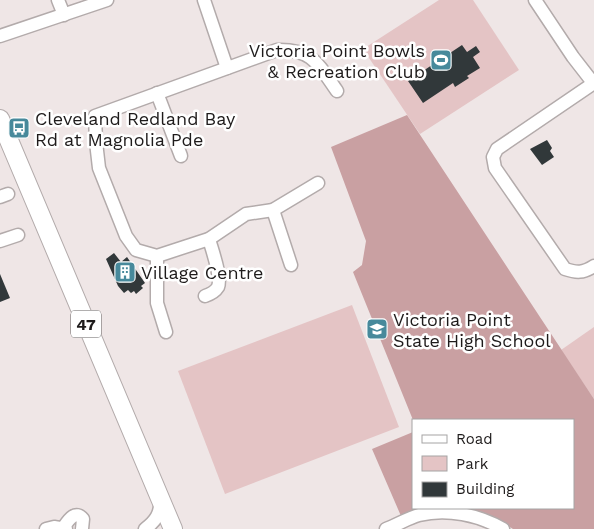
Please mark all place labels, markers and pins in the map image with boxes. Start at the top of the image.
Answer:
place label: Victoria Point Bowls & Recreation Club [249,40,425,82]
sports icon: Victoria Point Bowls & Recreation Club [429,48,453,72]
place label: Cleveland Redland Bay Rd at Magnolia Pde [35,108,236,150]
bus stop icon: Cleveland Redland Bay Rd at Magnolia Pde [7,116,31,140]
building icon: Village Centre [113,260,137,284]
place label: Village Centre [141,262,264,283]
place label: Victoria Point State High School [393,309,551,351]
school or university icon: Victoria Point State High School [365,317,389,341]

